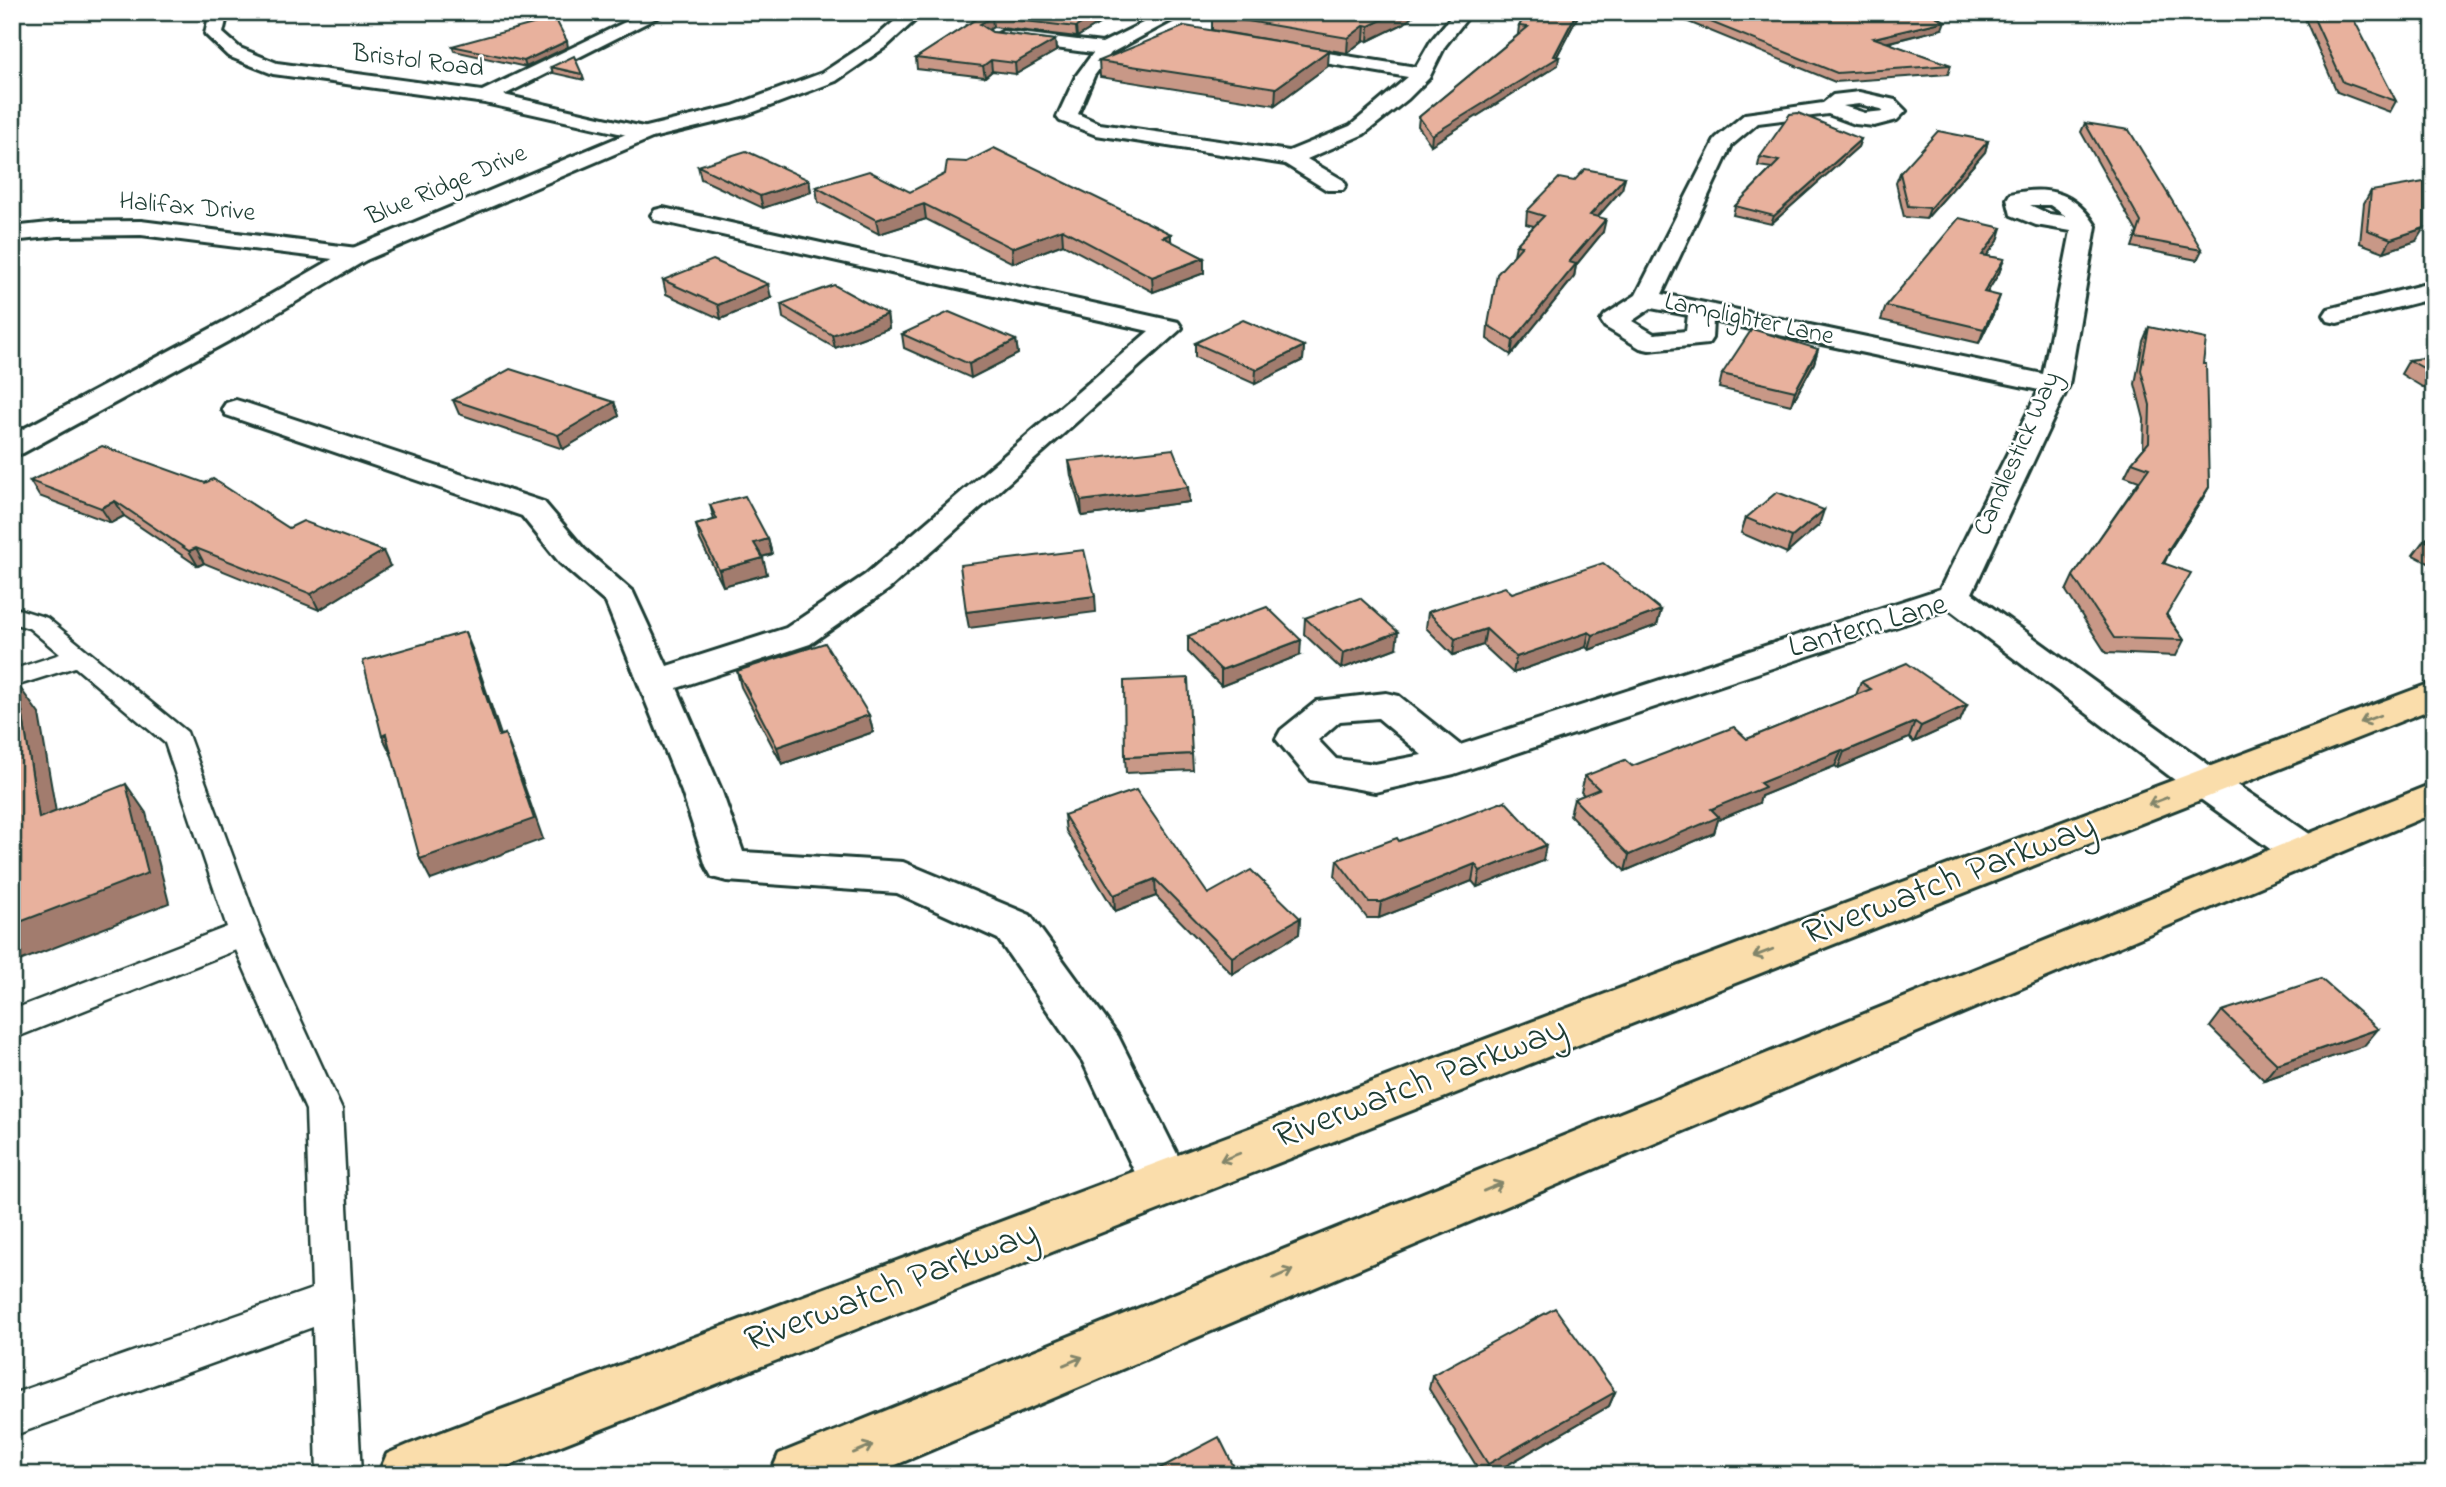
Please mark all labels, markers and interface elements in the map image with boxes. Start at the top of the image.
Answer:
street label: Bristol Road [349,35,486,89]
street label: Blue Ridge Drive [360,135,533,237]
street label: Halifax Drive [117,183,257,233]
street label: Lamplighter Lane [1661,283,1838,357]
street label: Candlestick Way [1965,366,2071,542]
street label: Lantern Lane [1783,582,1953,672]
one-way arrow [2360,714,2382,726]
one-way arrow [2148,796,2170,809]
street label: Riverwatch Parkway [1795,799,2105,963]
one-way arrow [1752,948,1774,960]
street label: Riverwatch Parkway [1266,1002,1576,1166]
one-way arrow [1220,1152,1241,1165]
one-way arrow [1481,1179,1503,1192]
street label: Riverwatch Parkway [737,1206,1047,1370]
one-way arrow [1271,1267,1293,1280]
one-way arrow [1061,1354,1083,1367]
one-way arrow [851,1441,873,1454]

